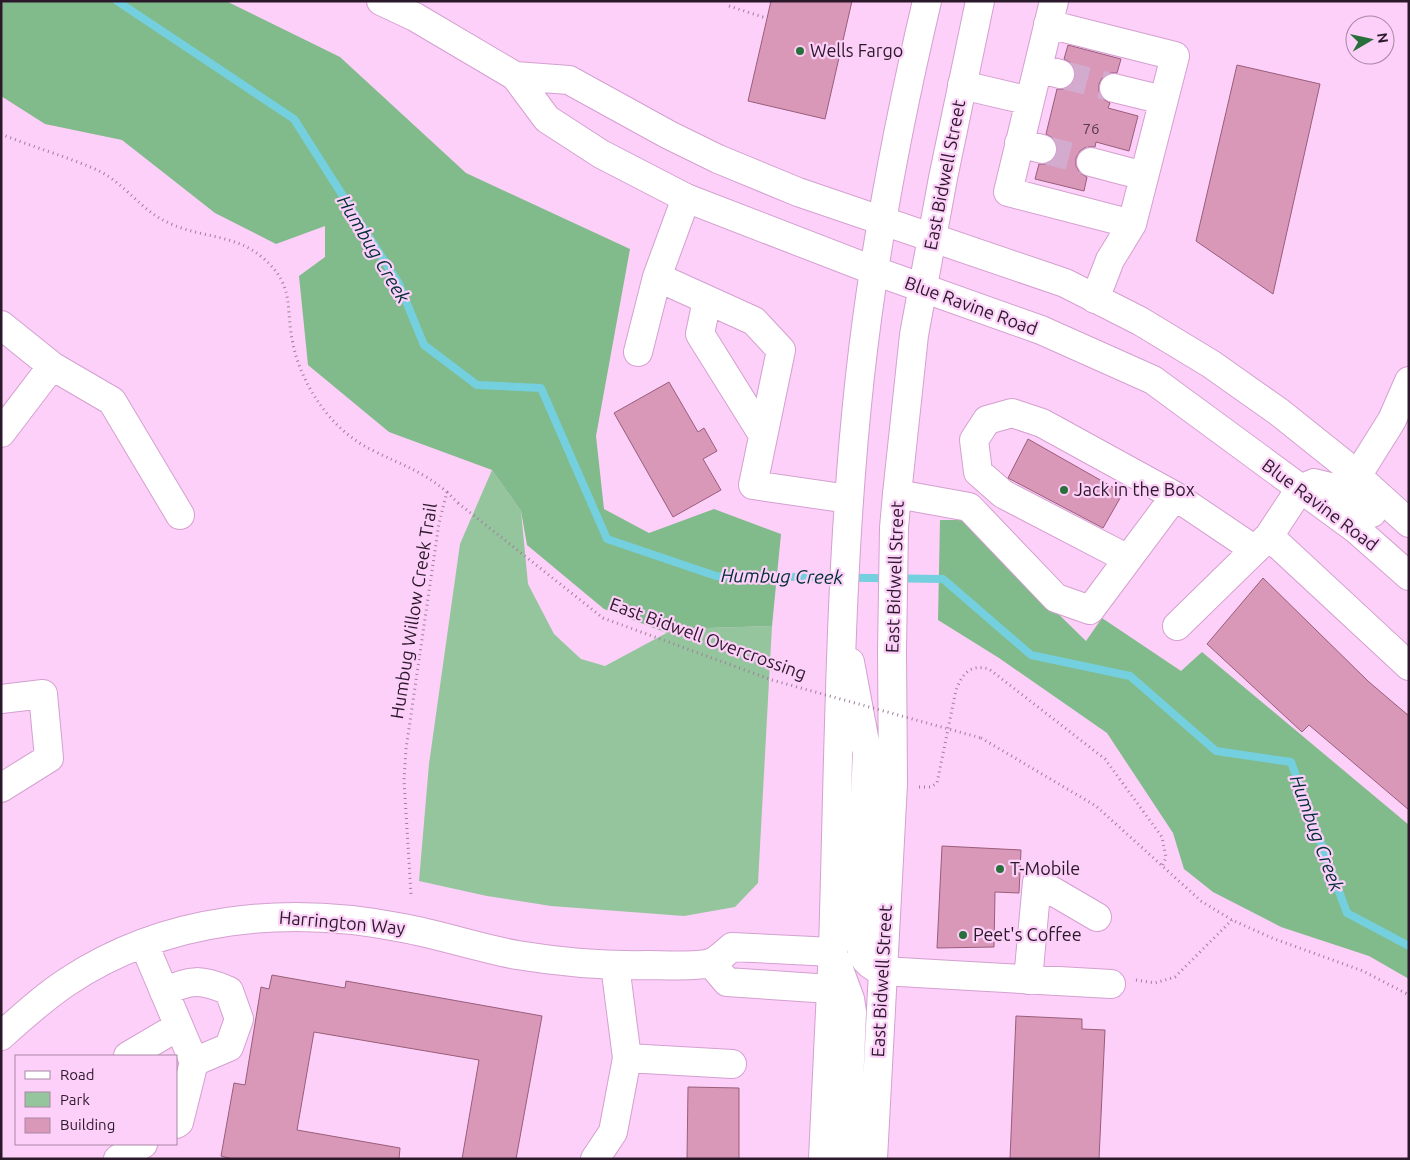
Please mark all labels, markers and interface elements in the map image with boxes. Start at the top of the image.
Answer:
north arrow [1345,15,1395,65]
text: N [1374,32,1392,44]
place label: Wells Fargo [810,40,903,60]
marker: Wells Fargo [794,45,806,57]
street label: East Bidwell Street [920,98,968,252]
house number: 76 [1083,120,1099,137]
water label: Humbug Creek [333,191,415,307]
street label: Blue Ravine Road [902,272,1040,338]
street label: Blue Ravine Road [1259,454,1382,554]
place label: Jack in the Box [1074,479,1195,499]
marker: Jack in the Box [1058,484,1070,496]
street label: East Bidwell Street [881,500,907,653]
street label: Humbug Willow Creek Trail [386,501,440,720]
water label: Humbug Creek [721,564,844,588]
street label: East Bidwell Overcrossing [607,593,809,683]
water label: Humbug Creek [1286,772,1348,894]
place label: T-Mobile [1010,858,1080,878]
marker: T-Mobile [994,863,1006,875]
street label: East Bidwell Street [867,904,895,1058]
street label: Harrington Way [278,907,406,938]
place label: Peet's Coffee [973,924,1082,944]
marker: Peet's Coffee [957,929,969,941]
legend [15,1055,178,1145]
text: Road [60,1066,95,1083]
text: Park [60,1091,90,1108]
text: Building [60,1116,115,1133]

